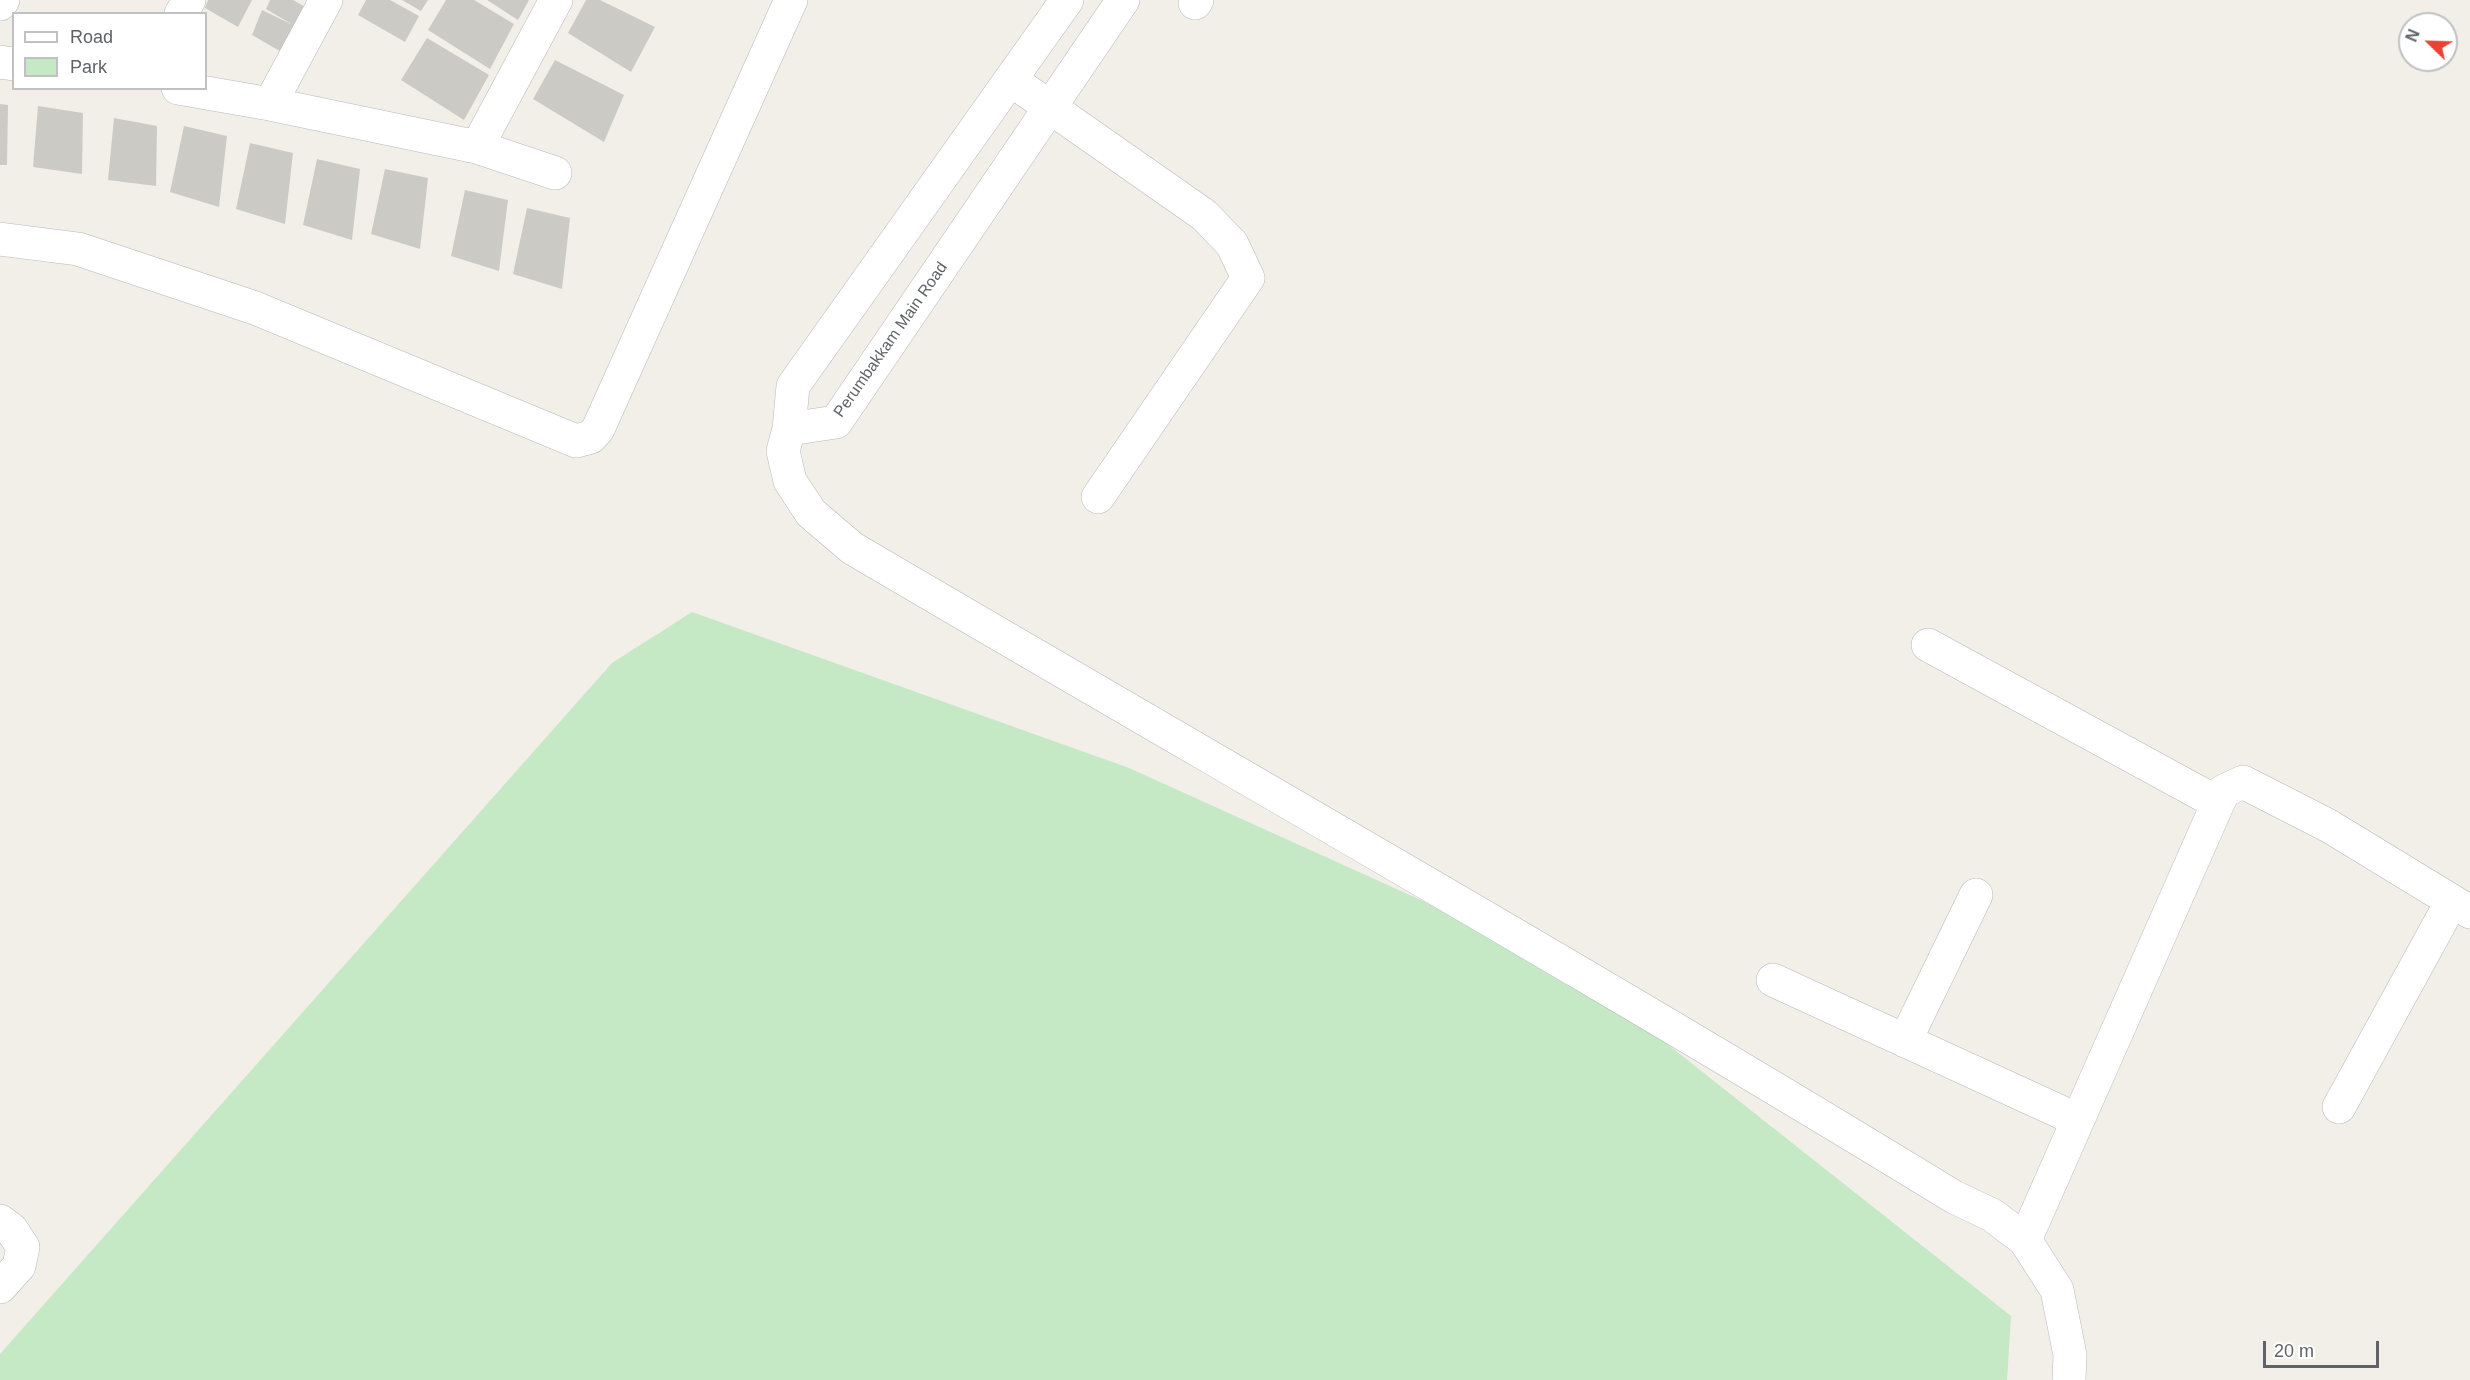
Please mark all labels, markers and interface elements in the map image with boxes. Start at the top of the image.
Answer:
legend [12,12,207,90]
north arrow [2398,12,2458,72]
text: Road [70,27,113,47]
text: N [2403,27,2423,44]
text: Park [70,57,107,77]
street label: Perumbakkam Main Road [830,259,952,421]
scale bar [2266,1329,2382,1367]
text: 20 m [2274,1341,2314,1361]

